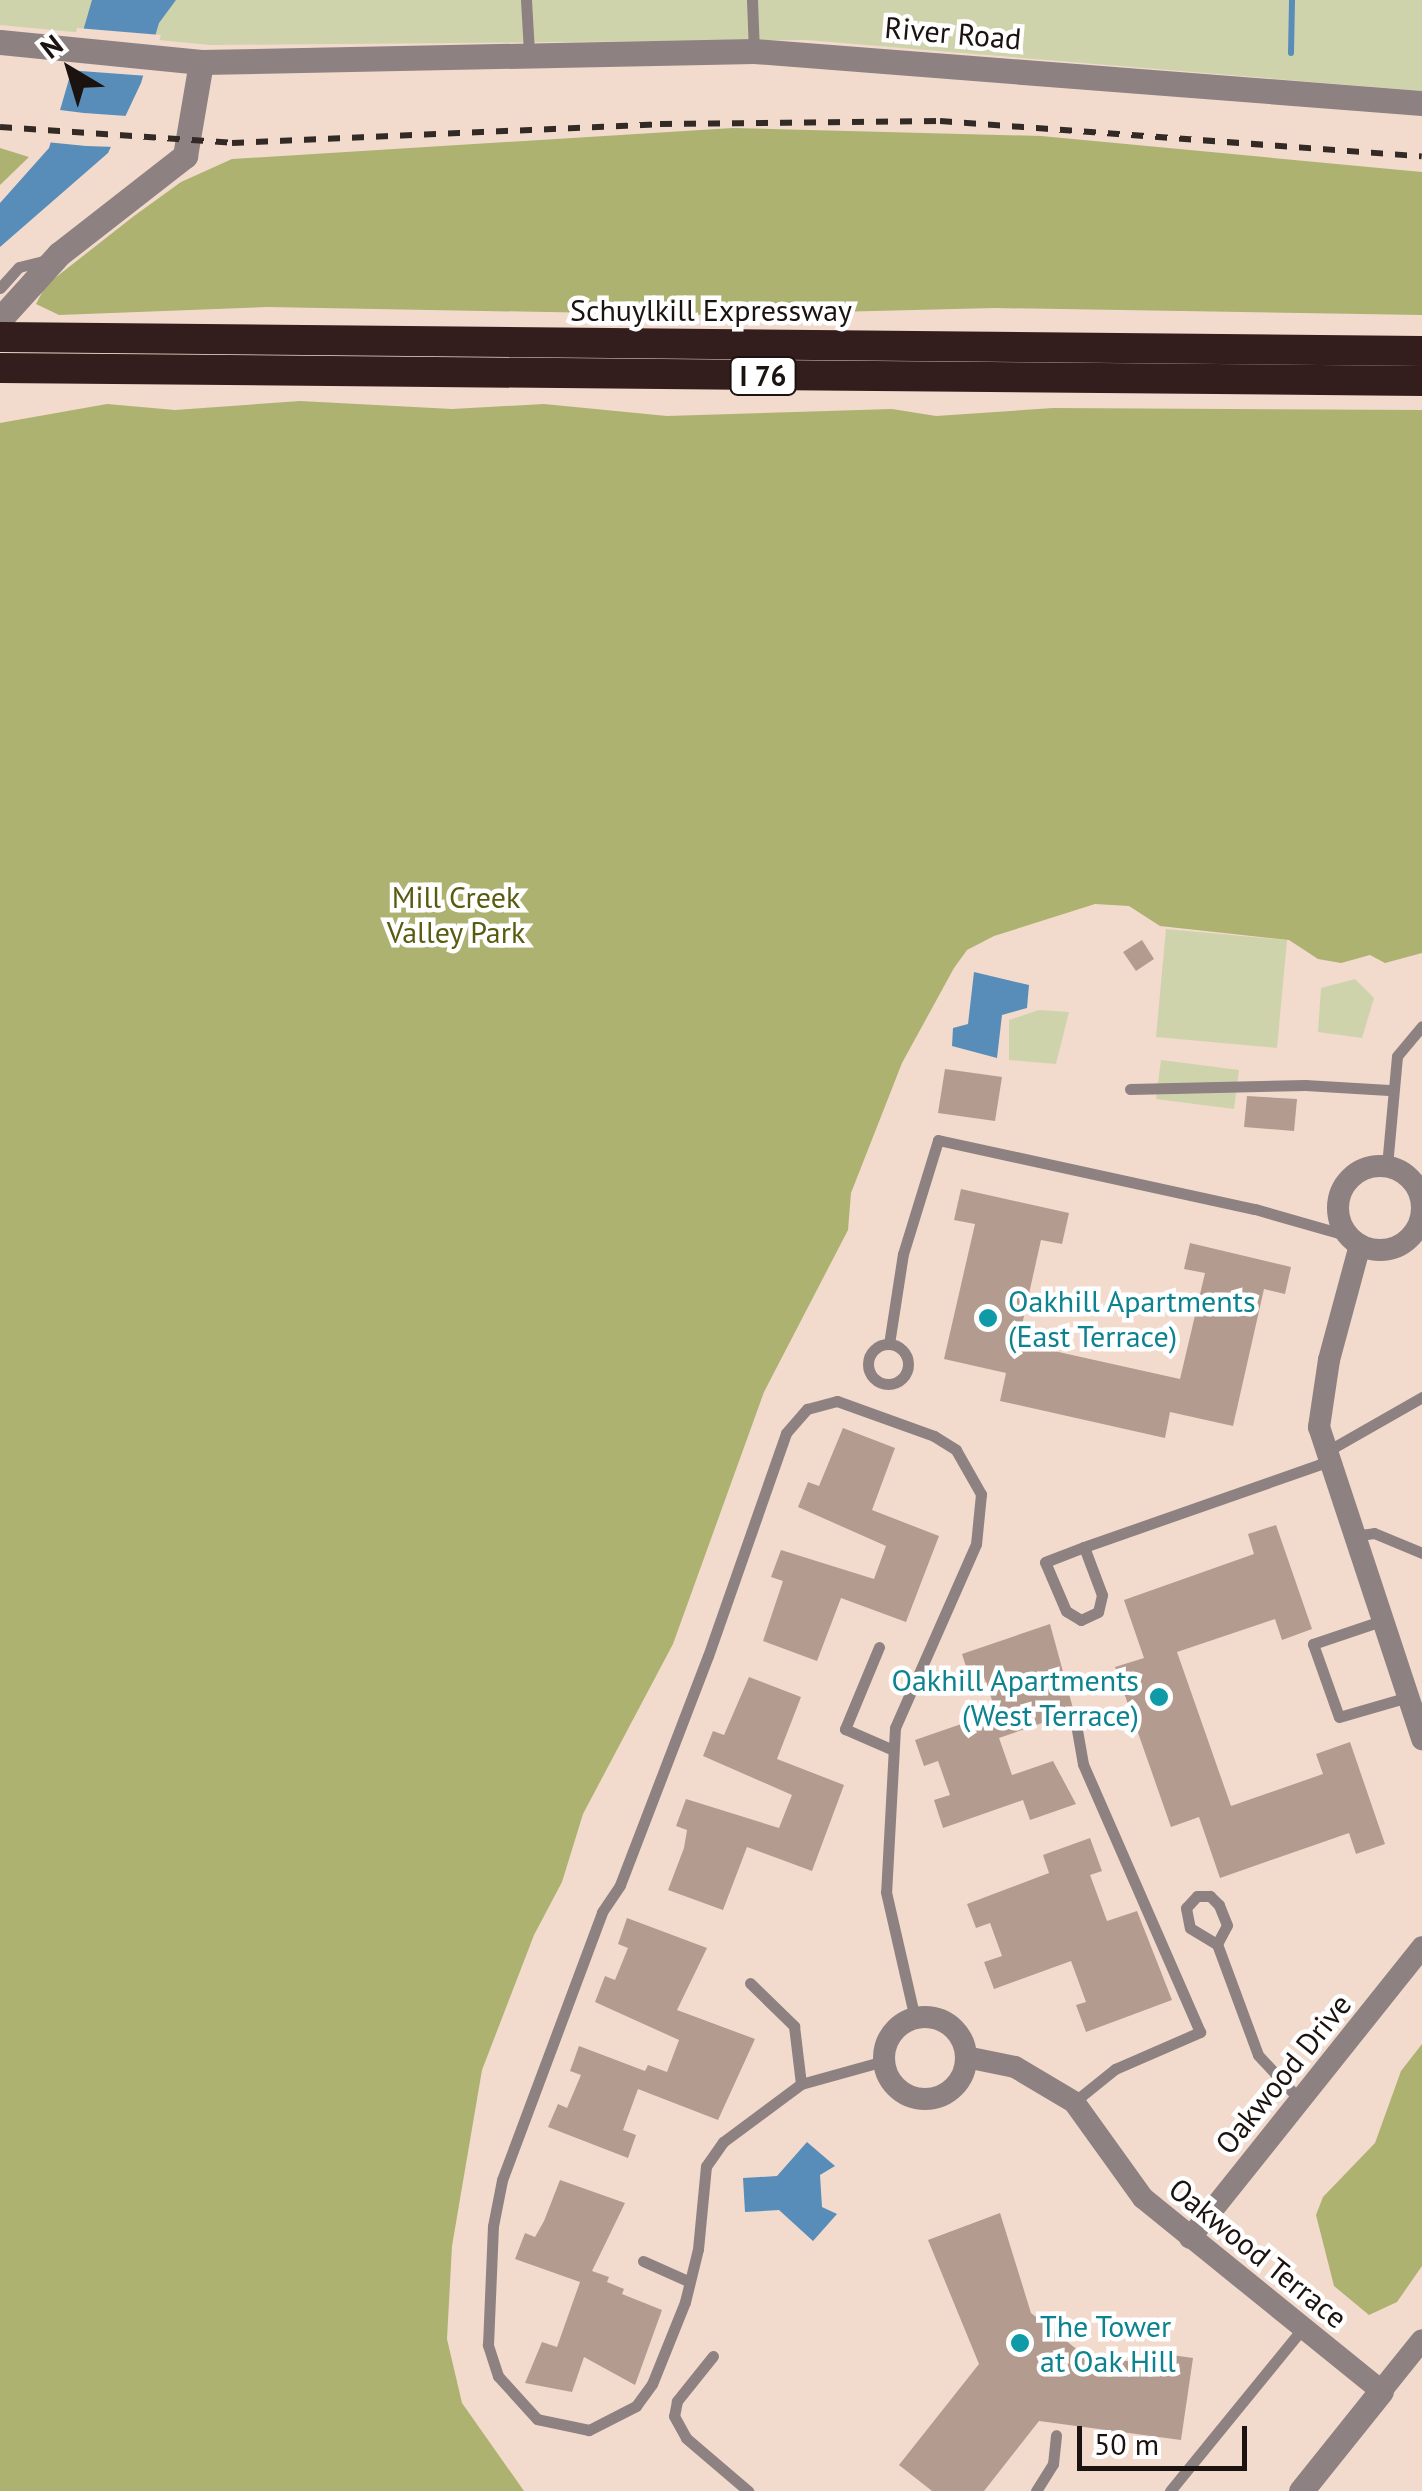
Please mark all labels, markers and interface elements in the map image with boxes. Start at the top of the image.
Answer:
street label: River Road [883,9,1023,57]
north arrow [20,20,120,120]
text: N [33,26,70,66]
street label: Schuylkill Expressway [570,292,852,328]
road number: I 76 [728,353,798,399]
park label: Mill Creek Valley Park [386,879,526,950]
place label: Oakhill Apartments (East Terrace) [1008,1283,1256,1354]
marker: Oakhill Apartments (East Terrace) [977,1307,999,1329]
place label: Oakhill Apartments (West Terrace) [891,1662,1139,1732]
marker: Oakhill Apartments (West Terrace) [1148,1686,1170,1708]
street label: Oakwood Drive [1208,1987,1358,2161]
street label: Oakwood Terrace [1161,2170,1355,2336]
place label: The Tower at Oak Hill [1040,2308,1177,2378]
marker: The Tower at Oak Hill [1009,2332,1031,2354]
scale bar [1082,2406,1252,2468]
text: 50 m [1094,2424,1159,2463]

